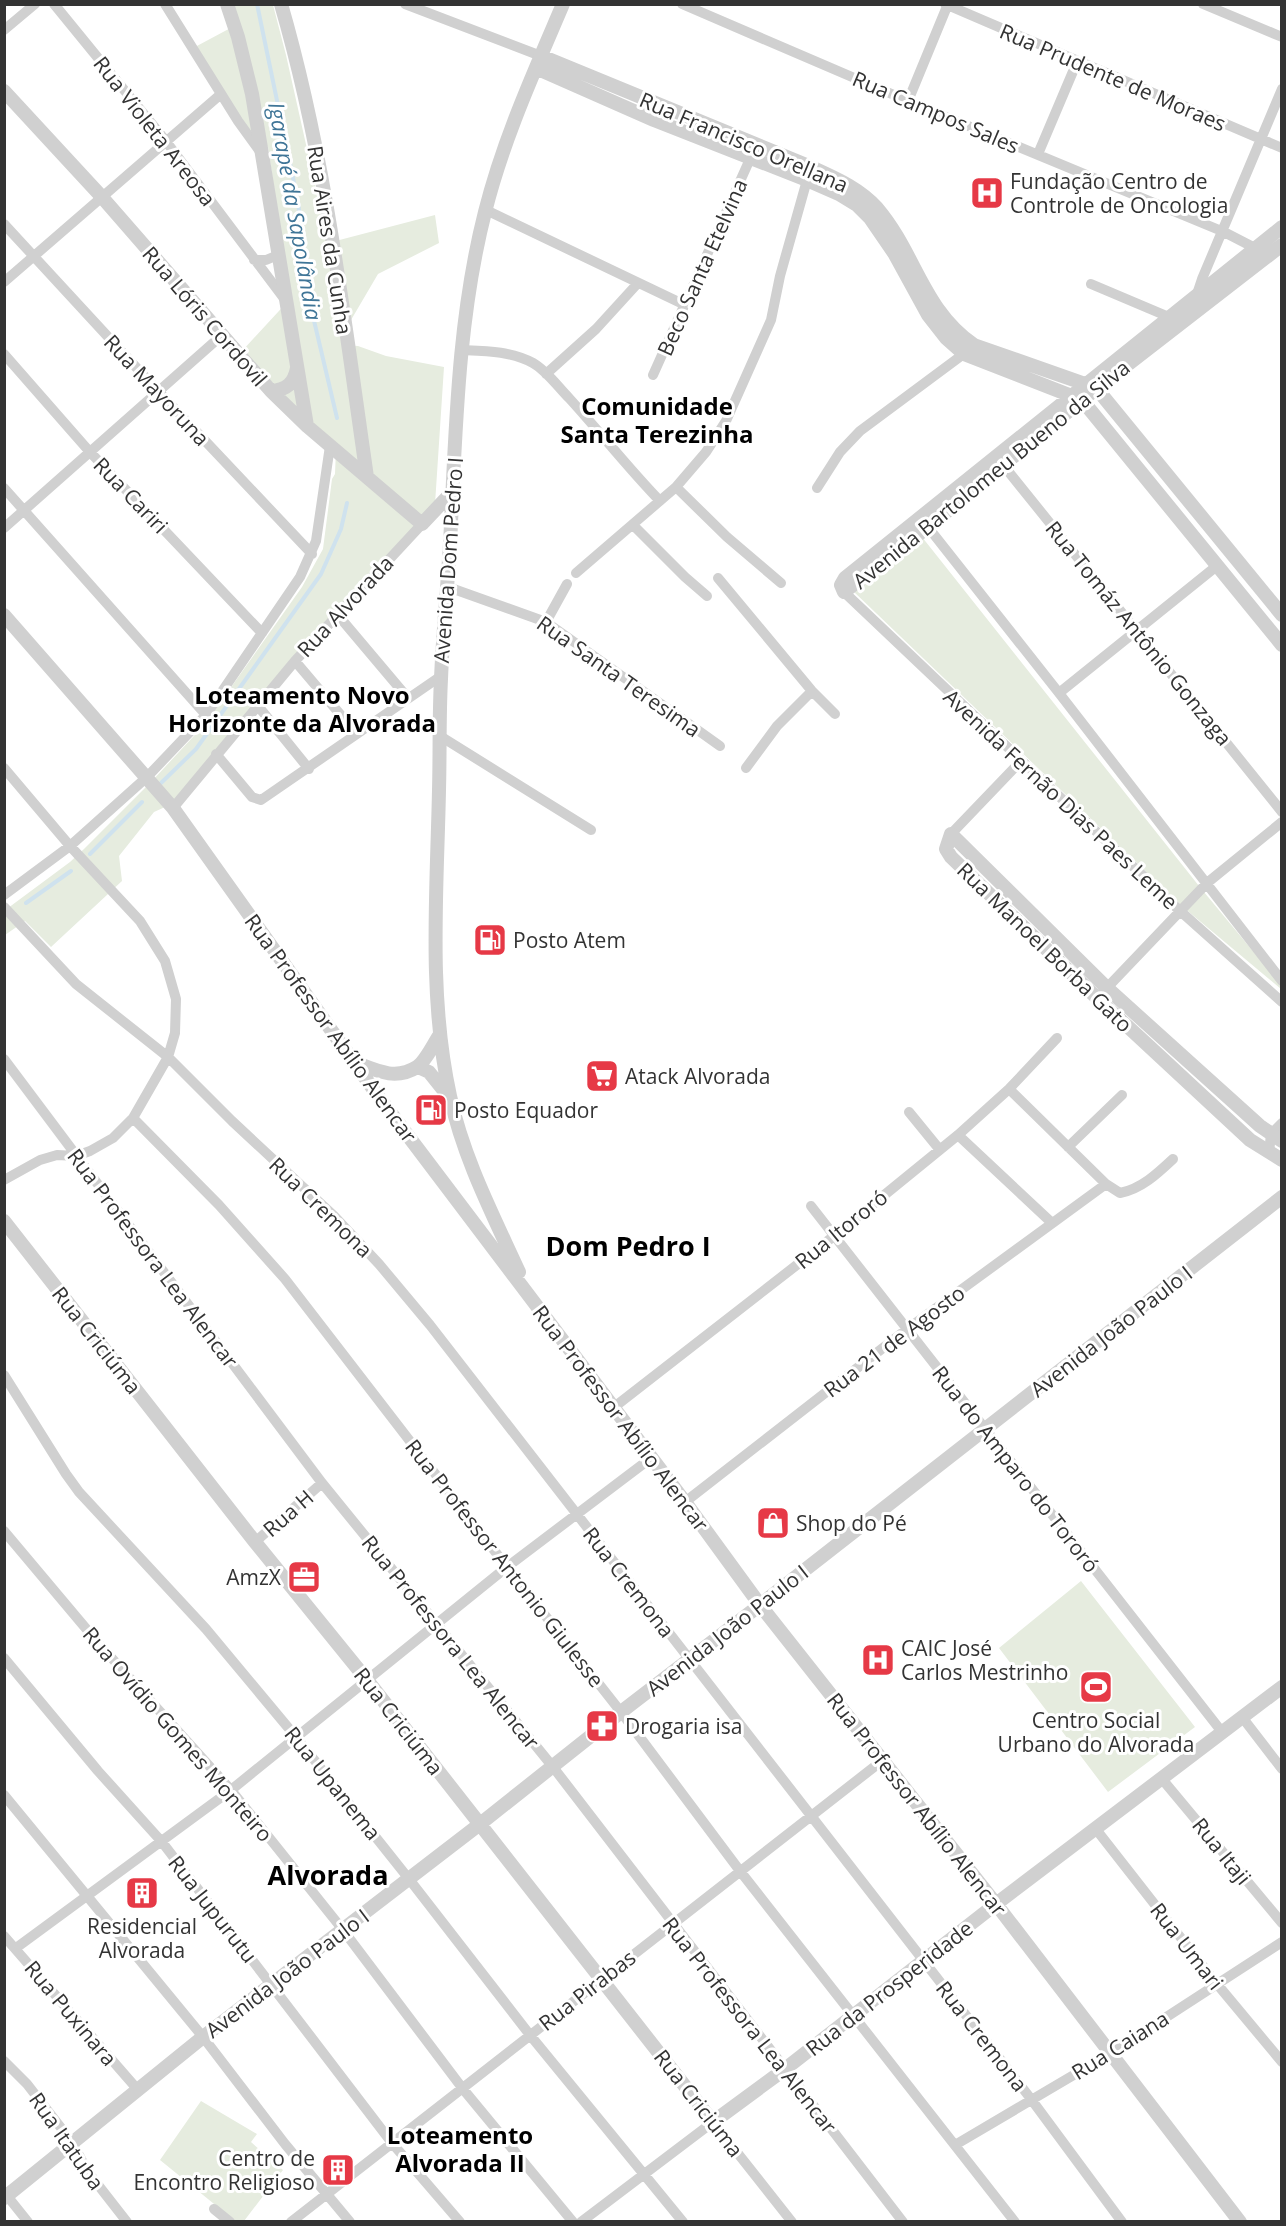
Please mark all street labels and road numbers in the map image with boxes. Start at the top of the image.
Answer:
street label: Rua Prudente de Moraes [996,17,1230,137]
street label: Rua Violeta Areosa [88,50,222,212]
street label: Rua Campos Sales [848,64,1024,160]
street label: Rua Francisco Orellana [635,85,853,199]
street label: Rua Aires da Cunha [301,144,359,336]
street label: Beco Santa Etelvina [650,174,754,360]
street label: Rua Lóris Cordovil [136,240,274,392]
street label: Rua Mayoruna [98,328,216,452]
street label: Avenida Bartolomeu Bueno da Silva [847,353,1135,595]
street label: Rua Cariri [88,451,174,539]
street label: Avenida Dom Pedro I [427,456,469,664]
street label: Rua Tomáz Antônio Gonzaga [1040,515,1238,751]
street label: Rua Alvorada [291,549,399,663]
street label: Rua Santa Teresima [532,609,706,743]
street label: Avenida Fernão Dias Paes Leme [938,683,1184,915]
street label: Rua Manoel Borba Gato [951,856,1139,1038]
street label: Rua Professor Abílio Alencar [239,908,424,1148]
street label: Rua Professora Lea Alencar [61,1143,245,1374]
street label: Rua Cremona [263,1151,379,1263]
street label: Rua Itororó [789,1183,893,1275]
street label: Avenida João Paulo I [1024,1259,1198,1403]
street label: Rua 21 de Agosto [818,1279,970,1403]
street label: Rua Criciúma [46,1280,148,1400]
street label: Rua Professor Abílio Alencar [527,1299,715,1537]
street label: Rua do Amparo do Tororó [926,1360,1106,1578]
street label: Rua Professor Antonio Giulesse [399,1433,611,1693]
street label: Rua H [257,1483,319,1543]
street label: Rua Cremona [577,1521,681,1643]
street label: Rua Professora Lea Alencar [356,1529,546,1755]
street label: Avenida João Paulo I [640,1558,814,1702]
street label: Rua Ovídio Gomes Monteiro [77,1621,279,1847]
street label: Rua Criciúma [348,1661,450,1781]
street label: Rua Professor Abílio Alencar [821,1687,1013,1922]
street label: Rua Upanema [279,1720,387,1846]
street label: Rua Itaji [1186,1812,1258,1890]
street label: Rua Jupurutu [162,1850,264,1968]
street label: Rua Umari [1144,1897,1230,1995]
street label: Avenida João Paulo I [199,1902,375,2044]
street label: Rua Professora Lea Alencar [657,1911,844,2139]
street label: Rua da Prosperidade [800,1914,978,2062]
street label: Rua Pirabas [533,1943,641,2037]
street label: Rua Puxinara [19,1954,123,2072]
street label: Rua Cremona [930,1975,1034,2097]
street label: Rua Caiana [1066,2004,1174,2086]
street label: Rua Criciúma [648,2043,750,2163]
street label: Rua Itatuba [23,2087,111,2195]

